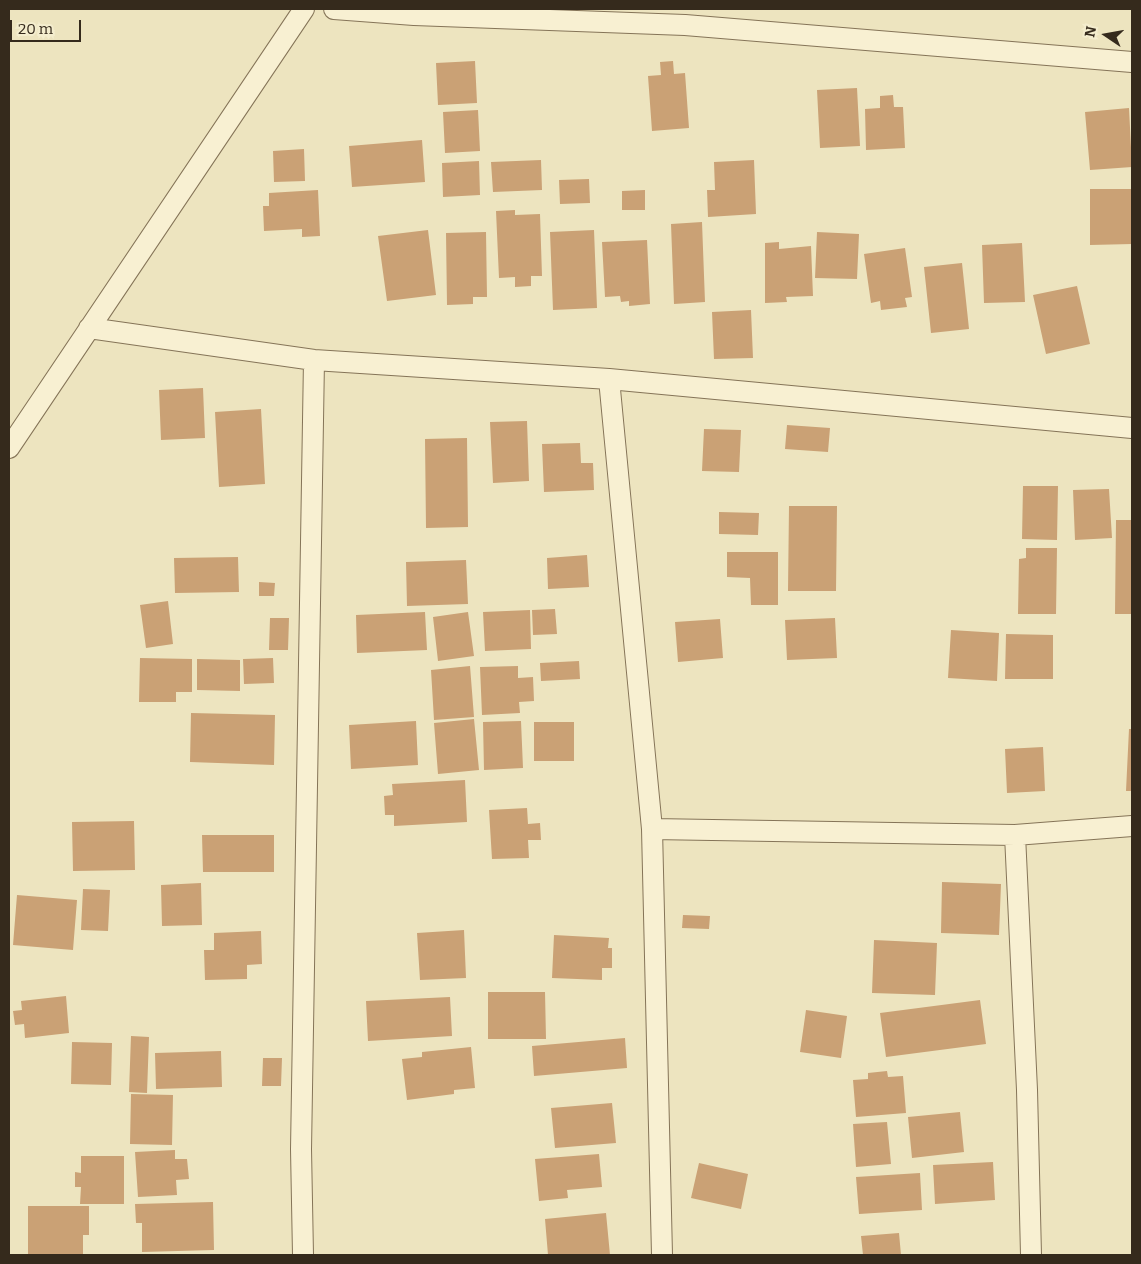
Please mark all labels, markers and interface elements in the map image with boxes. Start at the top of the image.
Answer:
scale bar [12,10,84,42]
north arrow [1081,10,1131,60]
text: 20 m [18,20,53,38]
text: N [1081,25,1100,39]

